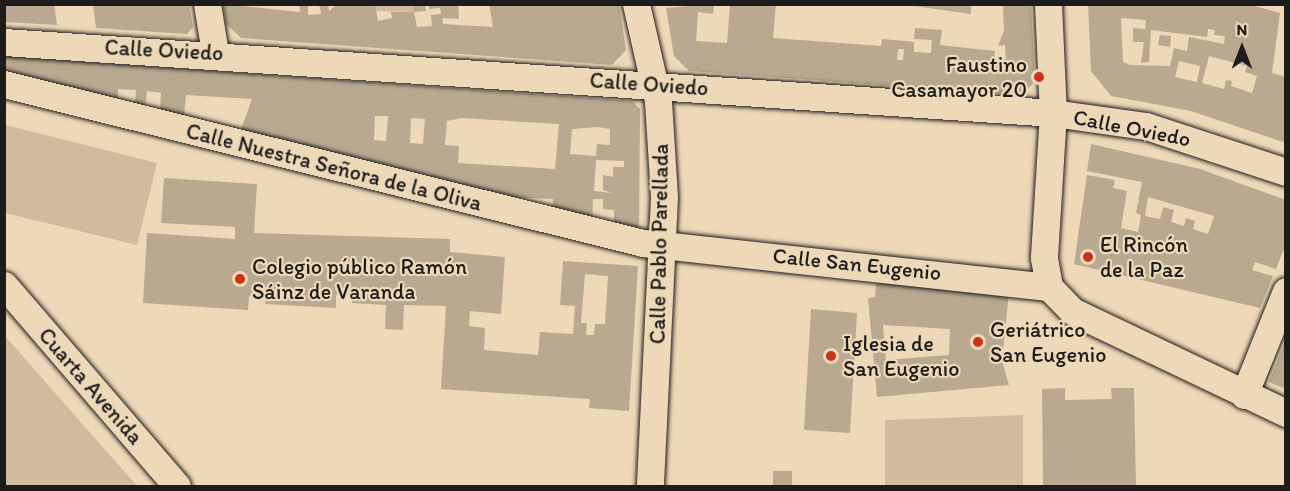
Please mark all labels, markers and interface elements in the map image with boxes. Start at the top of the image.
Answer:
north arrow [1212,18,1272,78]
text: N [1237,20,1247,39]
street label: Calle Oviedo [104,34,224,66]
place label: Faustino Casamayor 20 [891,51,1027,102]
street label: Calle Oviedo [589,67,709,101]
marker: Faustino Casamayor 20 [1032,70,1046,84]
street label: Calle Oviedo [1071,104,1193,152]
street label: Calle Nuestra Señora de la Oliva [183,117,485,217]
street label: Calle Pablo Parellada [644,144,674,344]
place label: El Rincón de la Paz [1100,231,1188,282]
street label: Calle San Eugenio [771,242,943,286]
marker: El Rincón de la Paz [1081,250,1095,264]
place label: Colegio público Ramón Sáinz de Varanda [252,253,467,304]
marker: Colegio público Ramón Sáinz de Varanda [233,272,247,286]
place label: Geriátrico San Eugenio [990,316,1106,368]
street label: Cuarta Avenida [33,322,149,450]
place label: Iglesia de San Eugenio [843,330,959,382]
marker: Geriátrico San Eugenio [971,335,985,349]
marker: Iglesia de San Eugenio [824,349,838,363]

